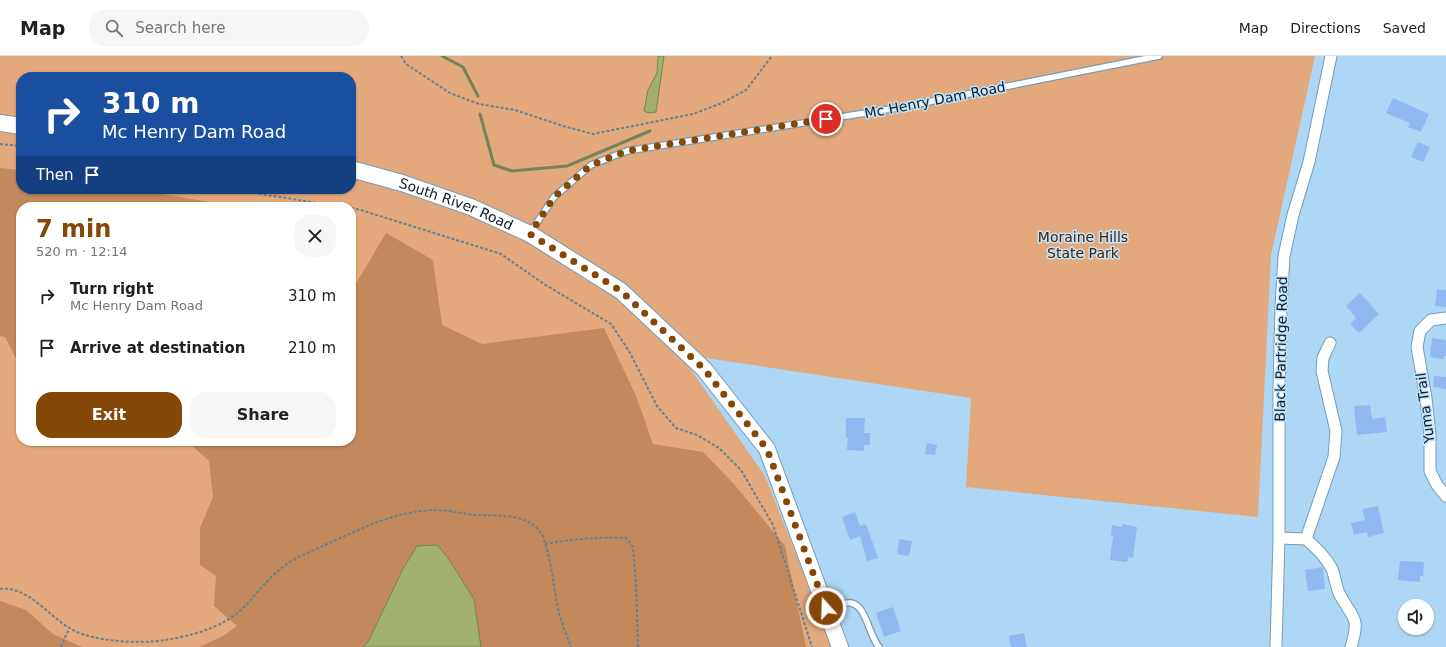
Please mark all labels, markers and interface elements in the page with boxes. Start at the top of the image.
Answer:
search box [89,10,369,46]
text: Map [20,17,65,39]
icon: search [103,17,125,39]
text: Search here [135,19,225,37]
text: Map [1239,20,1268,36]
text: Directions [1290,20,1361,36]
text: Saved [1383,20,1426,36]
street label: Mc Henry Dam Road [863,78,1007,122]
text: 310 m [102,87,199,120]
icon: right [36,88,88,140]
pin [809,102,843,136]
icon: arrive [815,108,837,130]
text: Mc Henry Dam Road [102,121,286,142]
icon: arrive [81,164,103,186]
text: Then [36,166,73,184]
street label: South River Road [397,175,516,233]
text: 7 min [36,215,111,243]
button: close [294,215,336,257]
park label: Moraine Hills State Park [1038,229,1128,261]
text: 520 m · 12:14 [36,244,127,259]
street label: Black Partridge Road [1272,276,1290,422]
text: Turn right [70,280,154,298]
icon: right [36,285,58,307]
text: 310 m [288,287,336,305]
text: Mc Henry Dam Road [70,298,203,313]
icon: arrive [36,337,58,359]
text: Arrive at destination [70,339,245,357]
text: 210 m [288,339,336,357]
street label: Yuma Trail [1413,372,1437,445]
button: Exit [36,392,182,438]
button: Share [190,392,336,438]
position arrow [805,587,847,629]
map controls [1398,599,1434,635]
button: sound [1398,599,1434,635]

